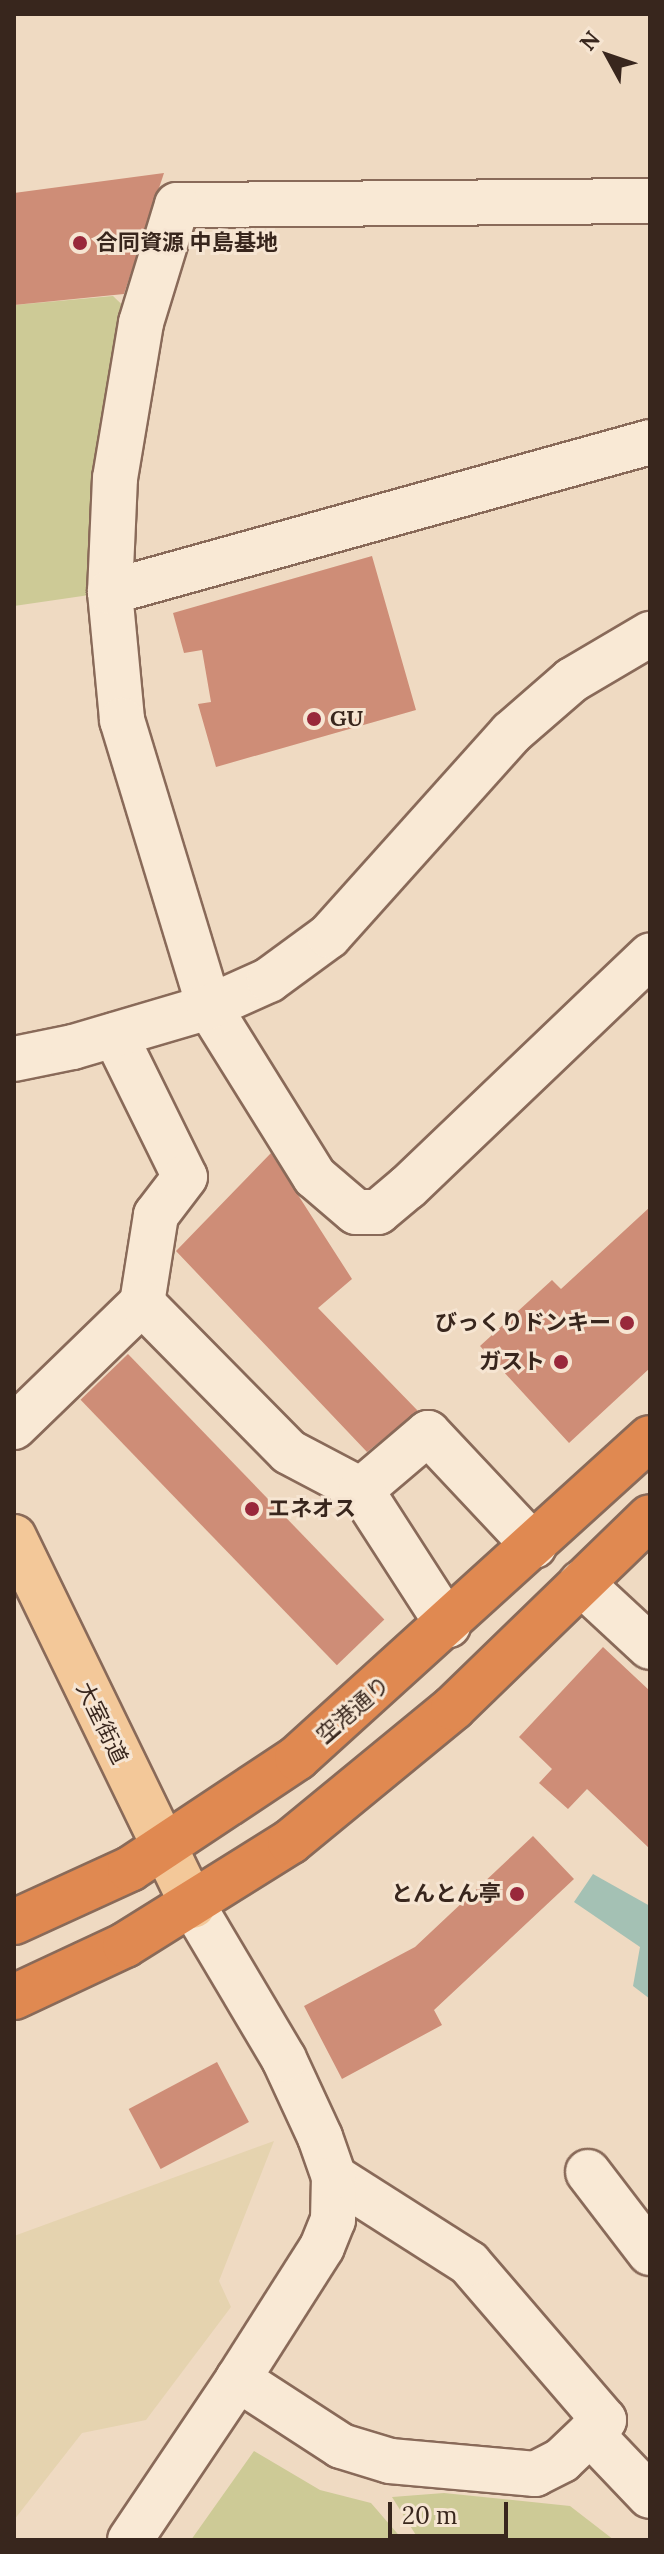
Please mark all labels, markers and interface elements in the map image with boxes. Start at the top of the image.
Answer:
north arrow [568,16,648,96]
text: N [573,25,606,56]
place label: 合同資源 中島基地 [96,230,278,256]
marker: 合同資源 中島基地 [71,234,89,252]
place label: GU [330,706,363,732]
marker: GU [305,710,323,728]
place label: びっくりドンキー [435,1310,611,1336]
marker: びっくりドンキー [618,1314,636,1332]
place label: ガスト [479,1349,545,1375]
marker: ガスト [552,1353,570,1371]
place label: エネオス [268,1496,356,1522]
marker: エネオス [243,1500,261,1518]
street label: 空港通り [311,1671,395,1749]
street label: 大室街道 [71,1678,133,1768]
place label: とんとん亭 [391,1881,501,1907]
marker: とんとん亭 [508,1885,526,1903]
scale bar [392,2486,512,2536]
text: 20 m [402,2500,458,2531]

